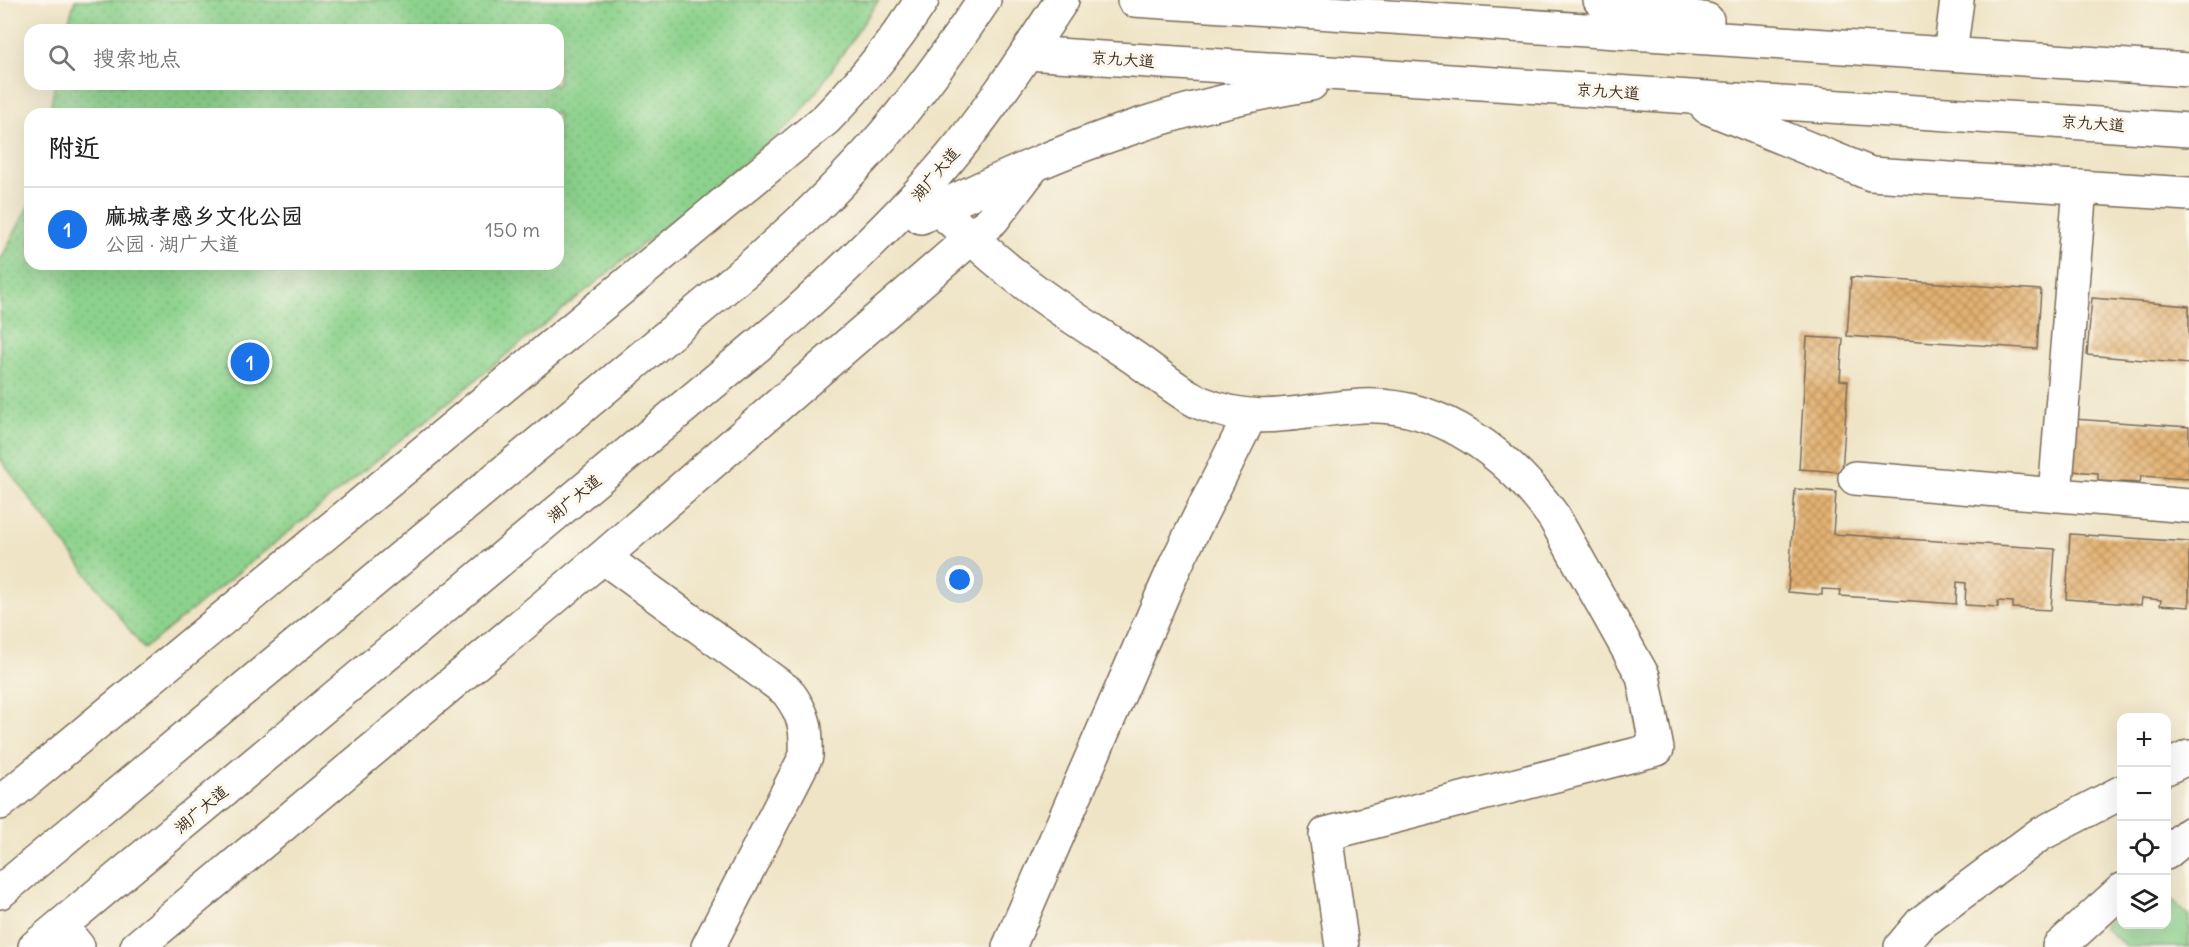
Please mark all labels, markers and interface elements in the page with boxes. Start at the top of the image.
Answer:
search box [24,24,564,90]
icon: search [45,41,78,74]
text: 搜索地点 [93,44,181,72]
street label: 京九大道 [1090,47,1156,71]
street label: 京九大道 [1575,79,1641,103]
street label: 京九大道 [2060,111,2126,135]
text: 附近 [48,131,100,164]
street label: 湖广大道 [907,143,963,205]
text: 麻城孝感乡文化公园 [105,202,303,230]
text: 1 [64,217,71,242]
text: 150 m [485,217,540,242]
text: 公园 · 湖广大道 [105,231,239,256]
pin: 1 [230,340,270,385]
street label: 湖广大道 [543,470,605,526]
your location [945,565,974,594]
map controls [2117,713,2171,929]
button: + [2117,713,2171,767]
button: − [2117,767,2171,821]
street label: 湖广大道 [170,781,232,837]
button: locate [2117,821,2171,875]
button: layers [2117,875,2171,929]

